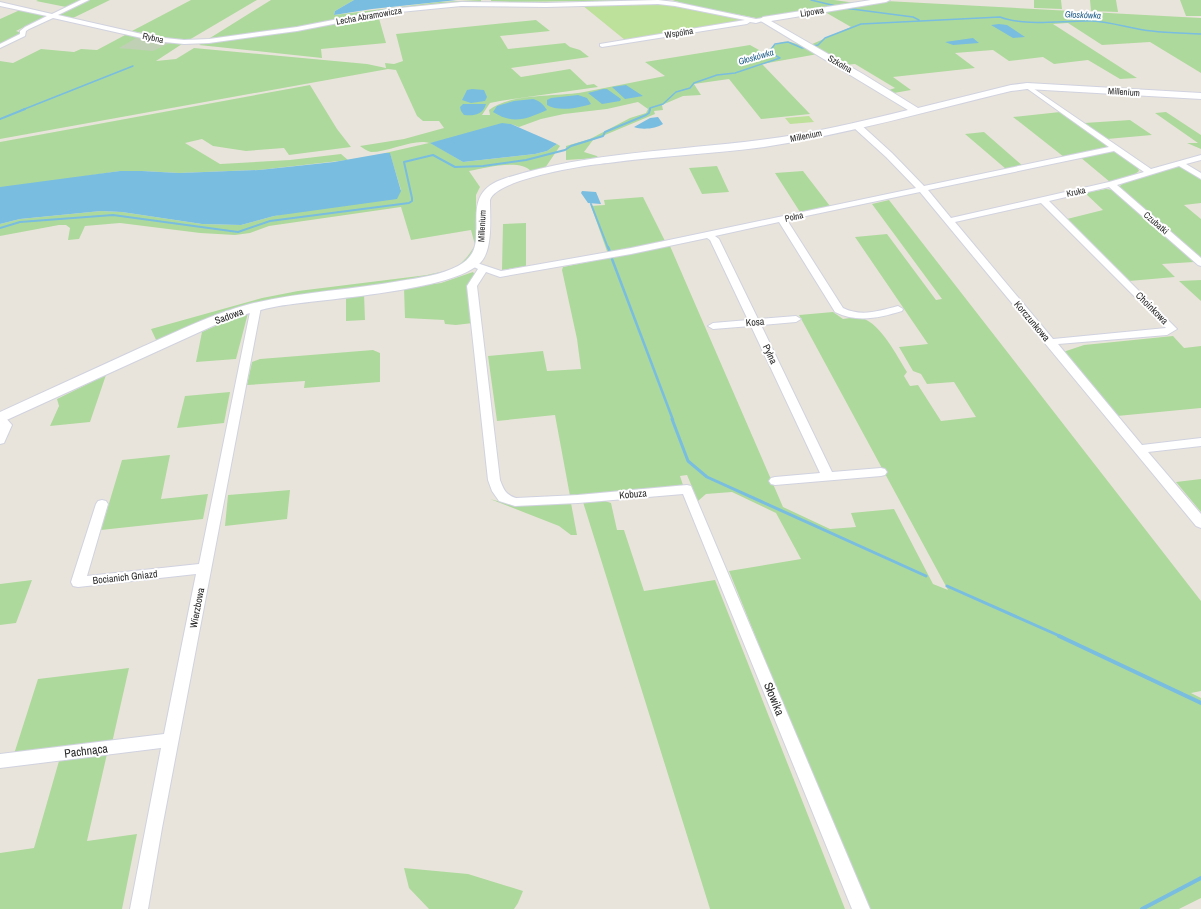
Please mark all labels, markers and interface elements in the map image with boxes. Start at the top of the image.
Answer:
street label: Lecha Abramowicza [335,4,403,28]
street label: Lipowa [799,4,825,20]
water label: Głoskówka [1065,8,1101,22]
street label: Wspólna [664,25,694,41]
street label: Rybna [141,30,165,46]
water label: Głoskówka [737,46,775,68]
street label: Szkolna [826,52,854,76]
street label: Millenium [1108,85,1140,99]
street label: Millenium [789,127,823,145]
street label: Kruka [1065,184,1087,200]
street label: Polna [784,209,804,225]
street label: Czubatki [1141,209,1171,237]
street label: Millenium [475,210,489,242]
street label: Choinkowa [1133,289,1171,327]
street label: Korczunkowa [1011,298,1053,344]
street label: Sadowa [213,305,246,327]
street label: Kosa [745,315,765,329]
street label: Pylna [760,342,780,366]
street label: Kobuza [619,486,648,502]
street label: Bocianich Gniazd [92,567,158,587]
street label: Wierzbowa [187,586,207,629]
street label: Słowika [760,680,788,718]
street label: Pachnąca [63,740,109,762]

